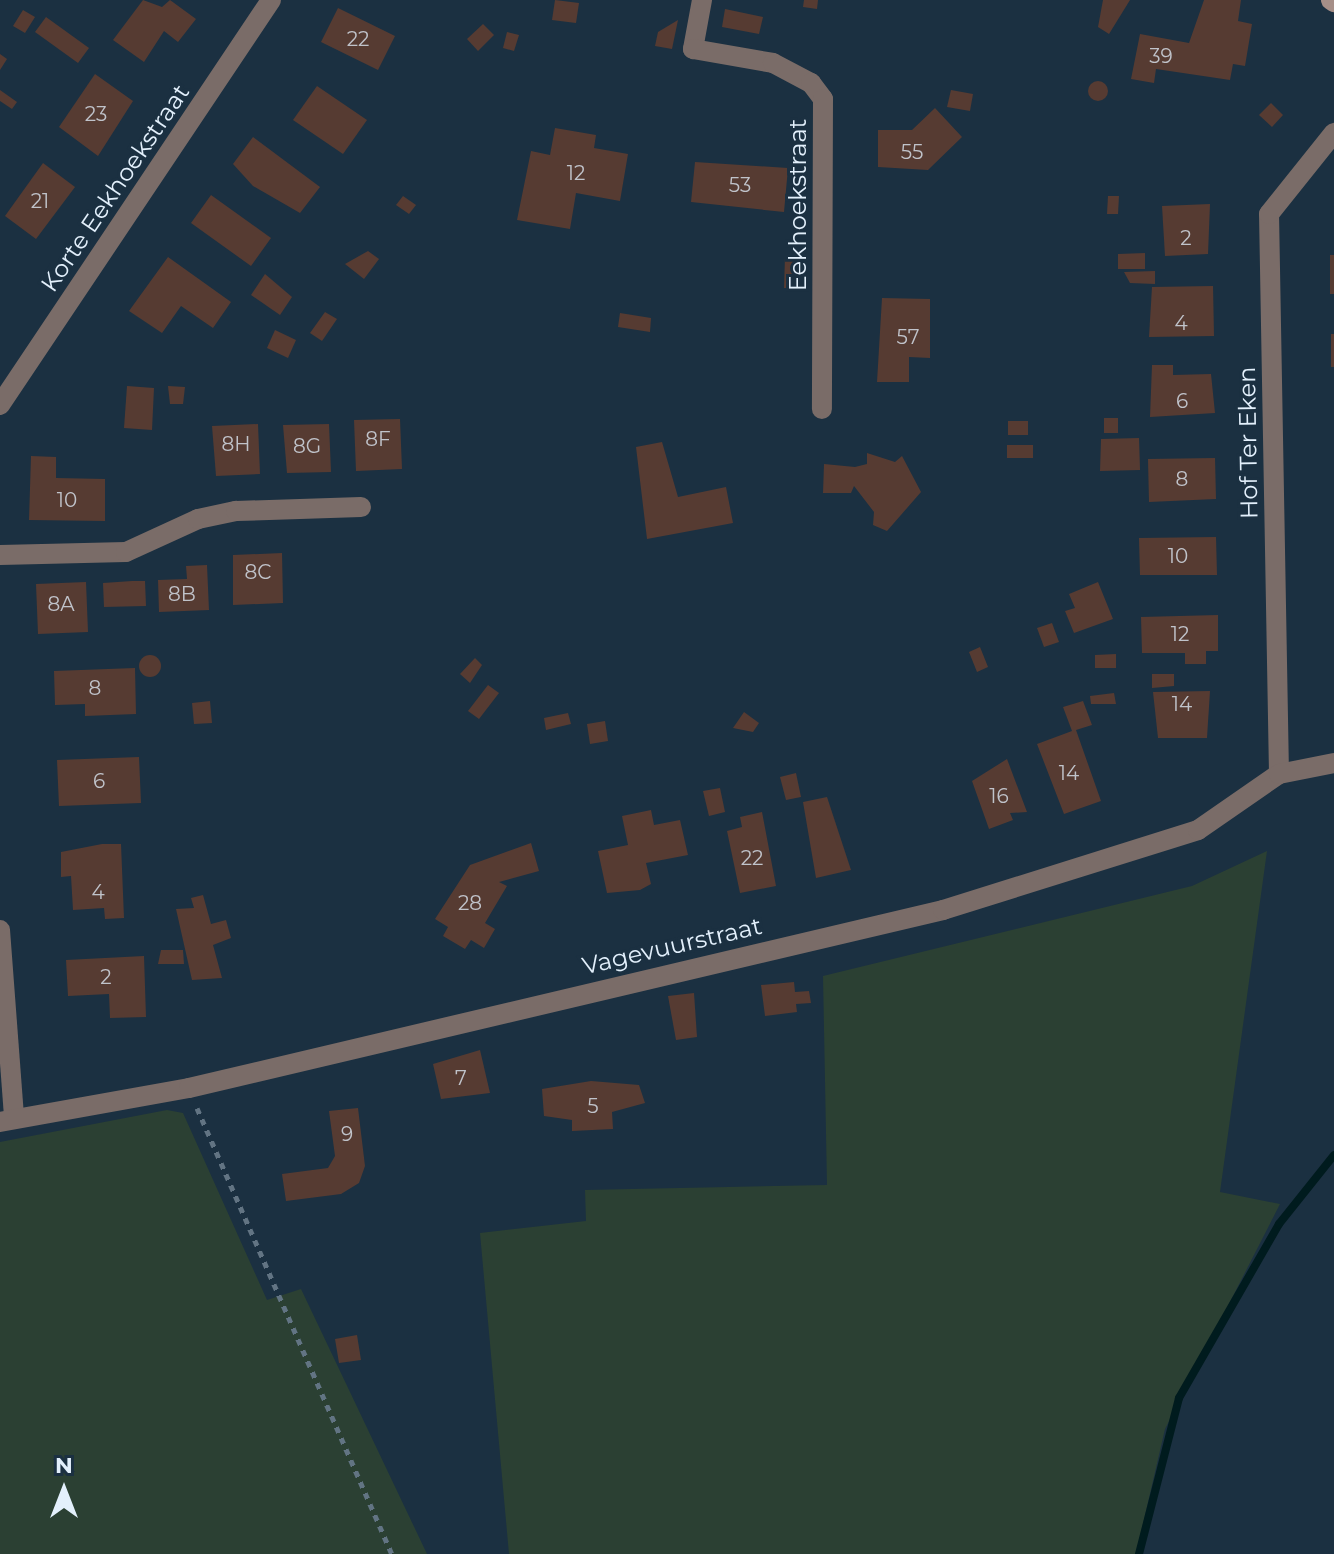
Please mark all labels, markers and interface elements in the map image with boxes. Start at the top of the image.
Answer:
house number: 22 [347,27,369,51]
house number: 39 [1149,44,1173,68]
street label: Korte Eekhoekstraat [35,79,195,297]
house number: 23 [85,102,107,126]
street label: Eekhoekstraat [784,119,812,291]
house number: 55 [901,140,923,164]
house number: 12 [567,161,585,185]
house number: 53 [729,173,751,197]
house number: 21 [31,189,49,213]
house number: 2 [1180,226,1192,250]
house number: 4 [1174,311,1188,335]
house number: 57 [897,325,919,349]
street label: Hof Ter Eken [1232,367,1264,519]
house number: 6 [1176,389,1188,413]
house number: 8F [365,427,391,451]
house number: 8H [221,432,251,456]
house number: 8G [293,434,321,458]
house number: 8 [1176,467,1188,491]
house number: 10 [57,488,77,512]
house number: 10 [1168,544,1188,568]
house number: 8C [245,560,271,584]
house number: 8B [168,582,196,606]
house number: 8A [48,592,74,616]
house number: 12 [1171,622,1189,646]
house number: 8 [89,676,101,700]
house number: 14 [1172,692,1192,716]
house number: 14 [1059,761,1079,785]
house number: 6 [93,769,105,793]
house number: 16 [989,784,1009,808]
house number: 22 [741,846,763,870]
house number: 4 [91,880,105,904]
house number: 28 [458,891,482,915]
street label: Vagevuurstraat [579,911,765,981]
house number: 2 [100,965,112,989]
house number: 7 [455,1066,467,1090]
house number: 5 [587,1094,599,1118]
house number: 9 [341,1122,353,1146]
north arrow [24,1450,104,1530]
text: N [55,1452,73,1479]

